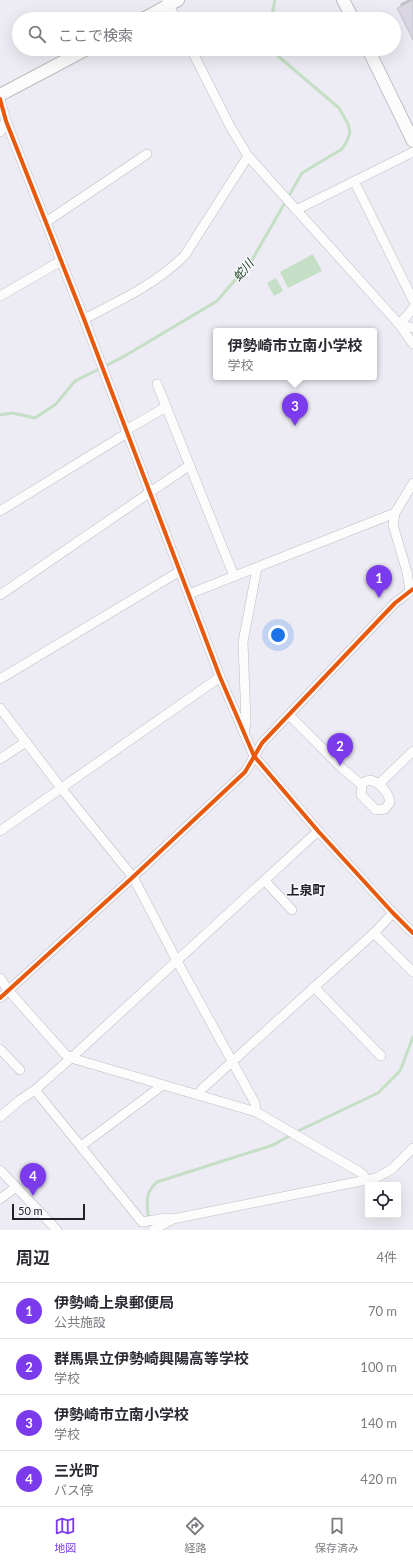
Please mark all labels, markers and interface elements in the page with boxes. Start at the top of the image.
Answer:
search box [12,12,401,56]
icon: search [26,23,48,45]
text: ここで検索 [58,26,133,44]
water label: 蛇川 [230,254,258,284]
popup [213,328,377,380]
text: 伊勢崎市立南小学校 [227,336,363,354]
text: 学校 [227,357,254,373]
pin: 3 [282,393,308,426]
pin: 1 [366,565,392,598]
your location [268,625,288,645]
pin: 2 [327,733,353,766]
district label: 上泉町 [286,882,326,898]
pin: 4 [20,1163,46,1196]
map controls [365,1182,401,1218]
button: locate [365,1182,401,1218]
scale bar [12,1202,85,1221]
text: 50 m [18,1204,43,1217]
text: 周辺 [16,1247,50,1268]
text: 4件 [376,1249,397,1265]
text: 伊勢崎上泉郵便局 [54,1293,174,1311]
text: 1 [25,1303,33,1319]
text: 70 m [368,1303,397,1319]
text: 公共施設 [54,1314,106,1330]
text: 群馬県立伊勢崎興陽高等学校 [54,1349,249,1367]
text: 2 [25,1359,33,1375]
text: 100 m [360,1359,397,1375]
text: 学校 [54,1370,80,1386]
text: 伊勢崎市立南小学校 [54,1405,189,1423]
text: 3 [25,1415,33,1431]
text: 140 m [360,1415,397,1431]
text: 学校 [54,1426,80,1442]
text: 三光町 [54,1461,99,1479]
text: 4 [25,1471,33,1487]
text: 420 m [360,1471,397,1487]
text: バス停 [54,1482,93,1498]
tab: 地図 [54,1515,76,1555]
tab: 経路 [184,1515,206,1555]
tab: 保存済み [315,1515,359,1555]

